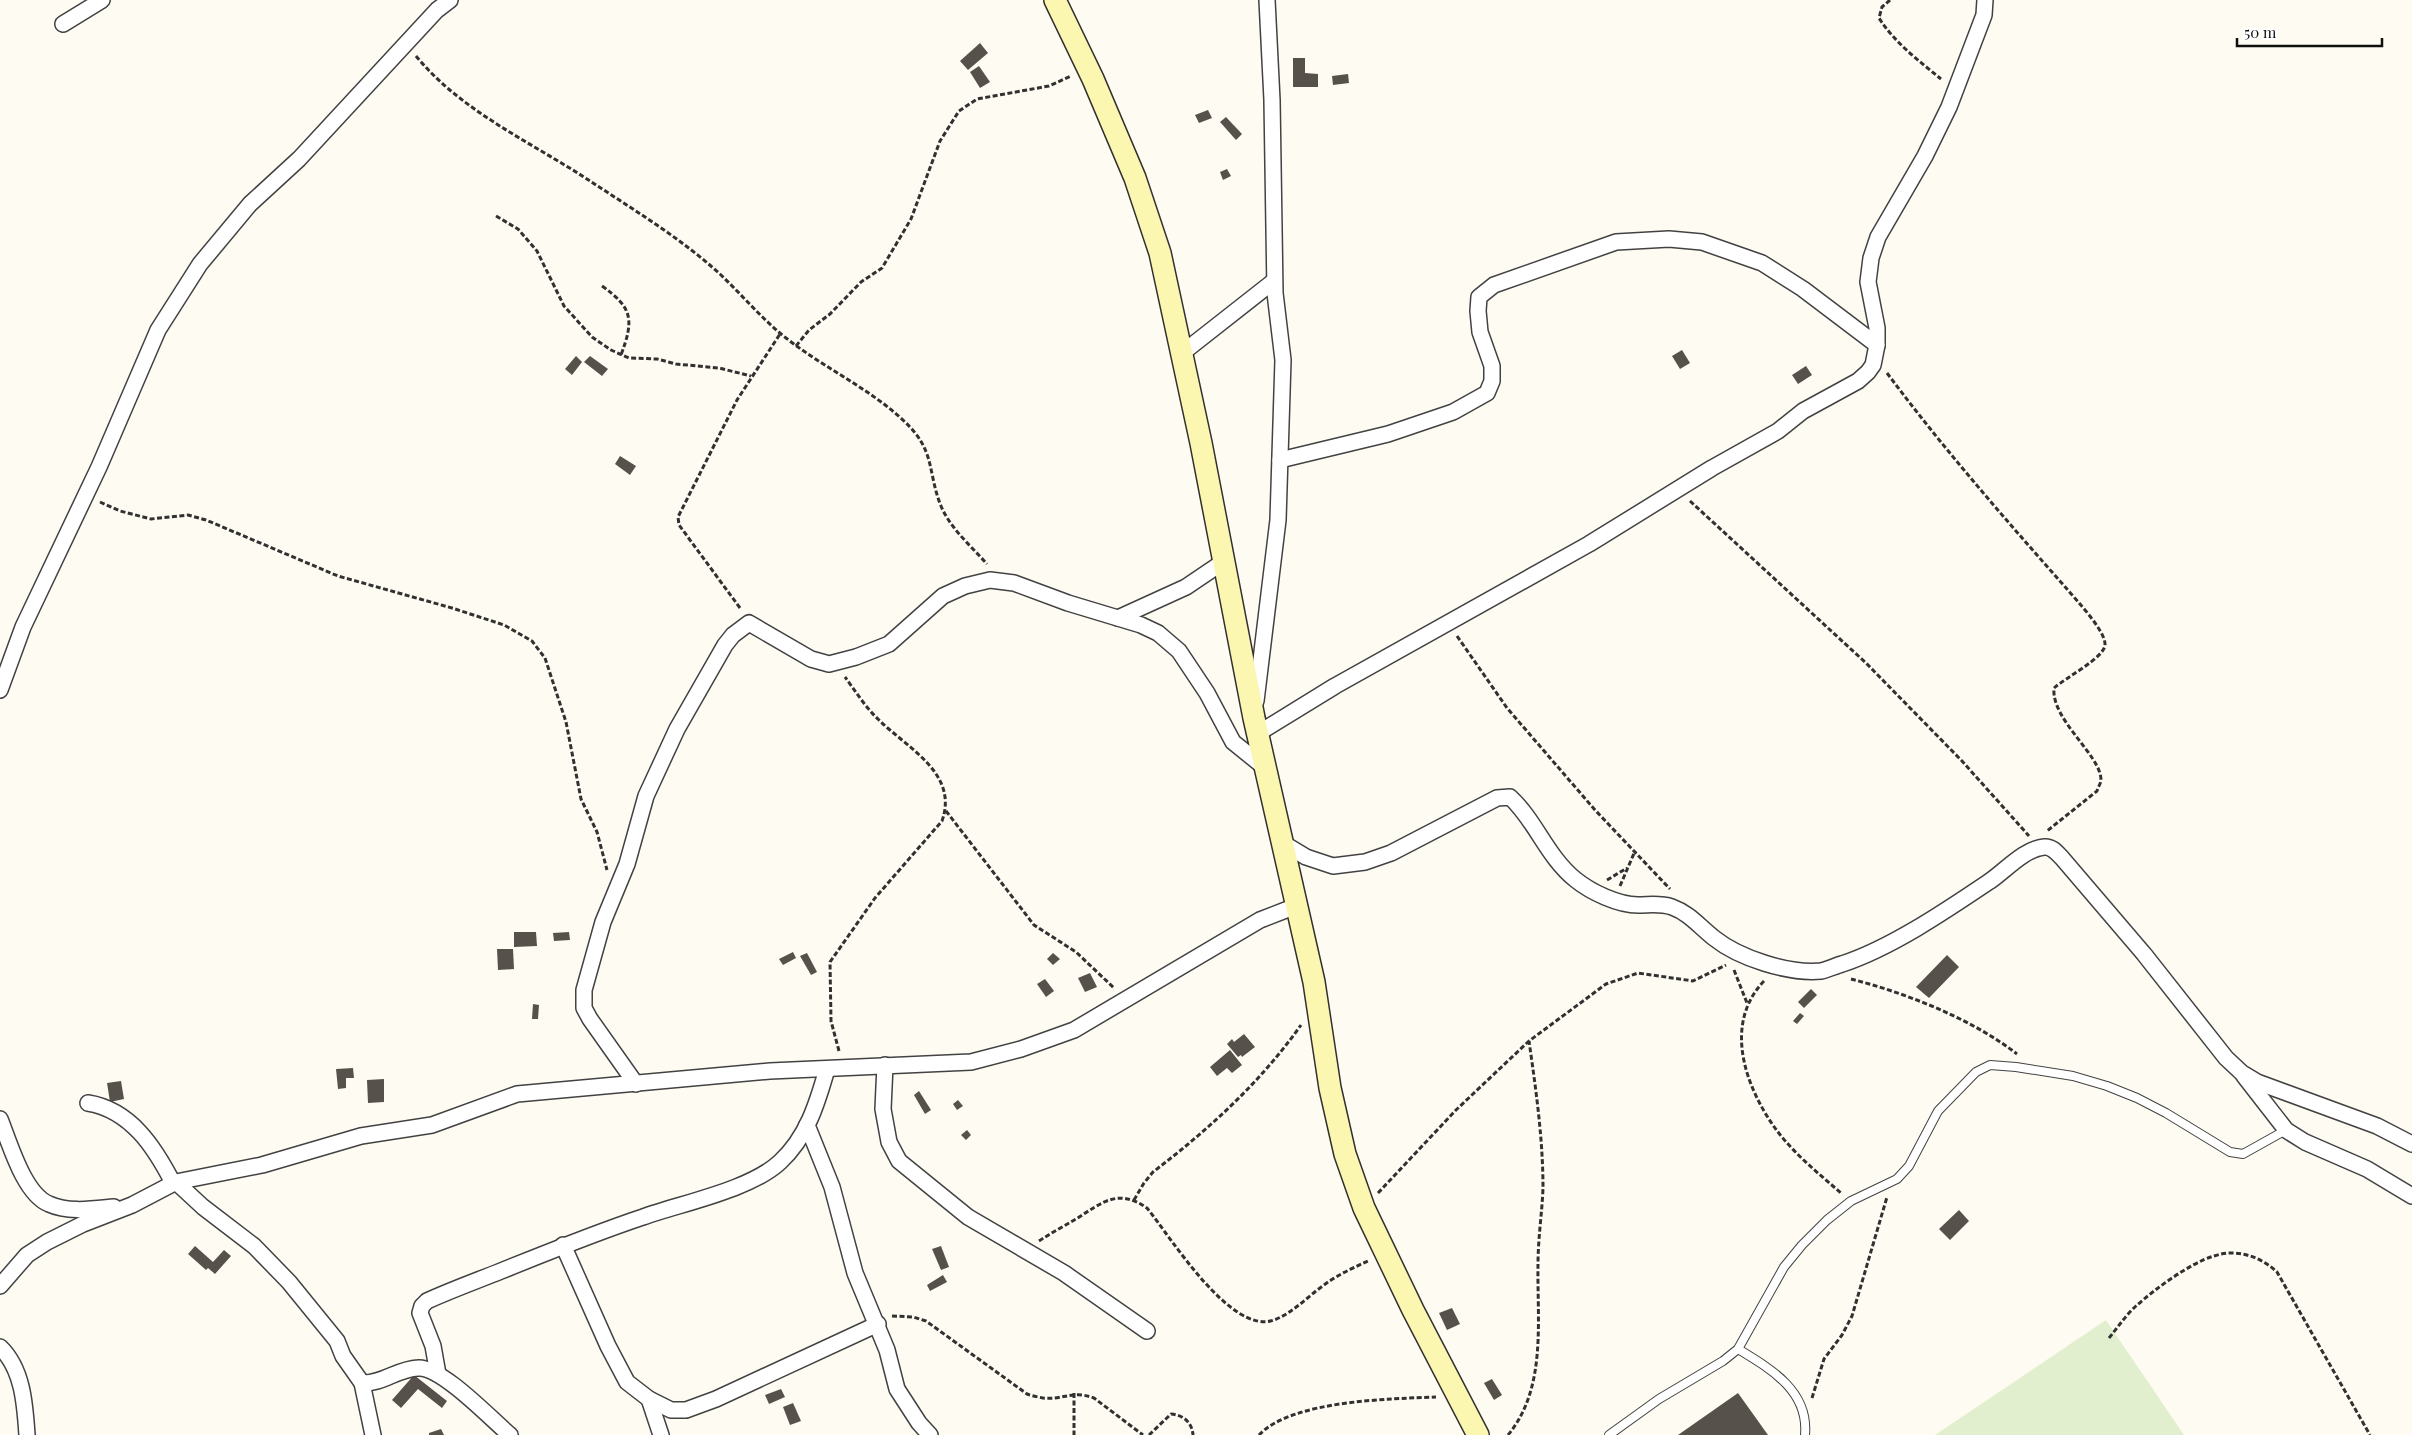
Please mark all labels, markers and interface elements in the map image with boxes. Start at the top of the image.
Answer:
scale bar [2237,15,2382,47]
text: 50 m [2244,22,2277,42]

